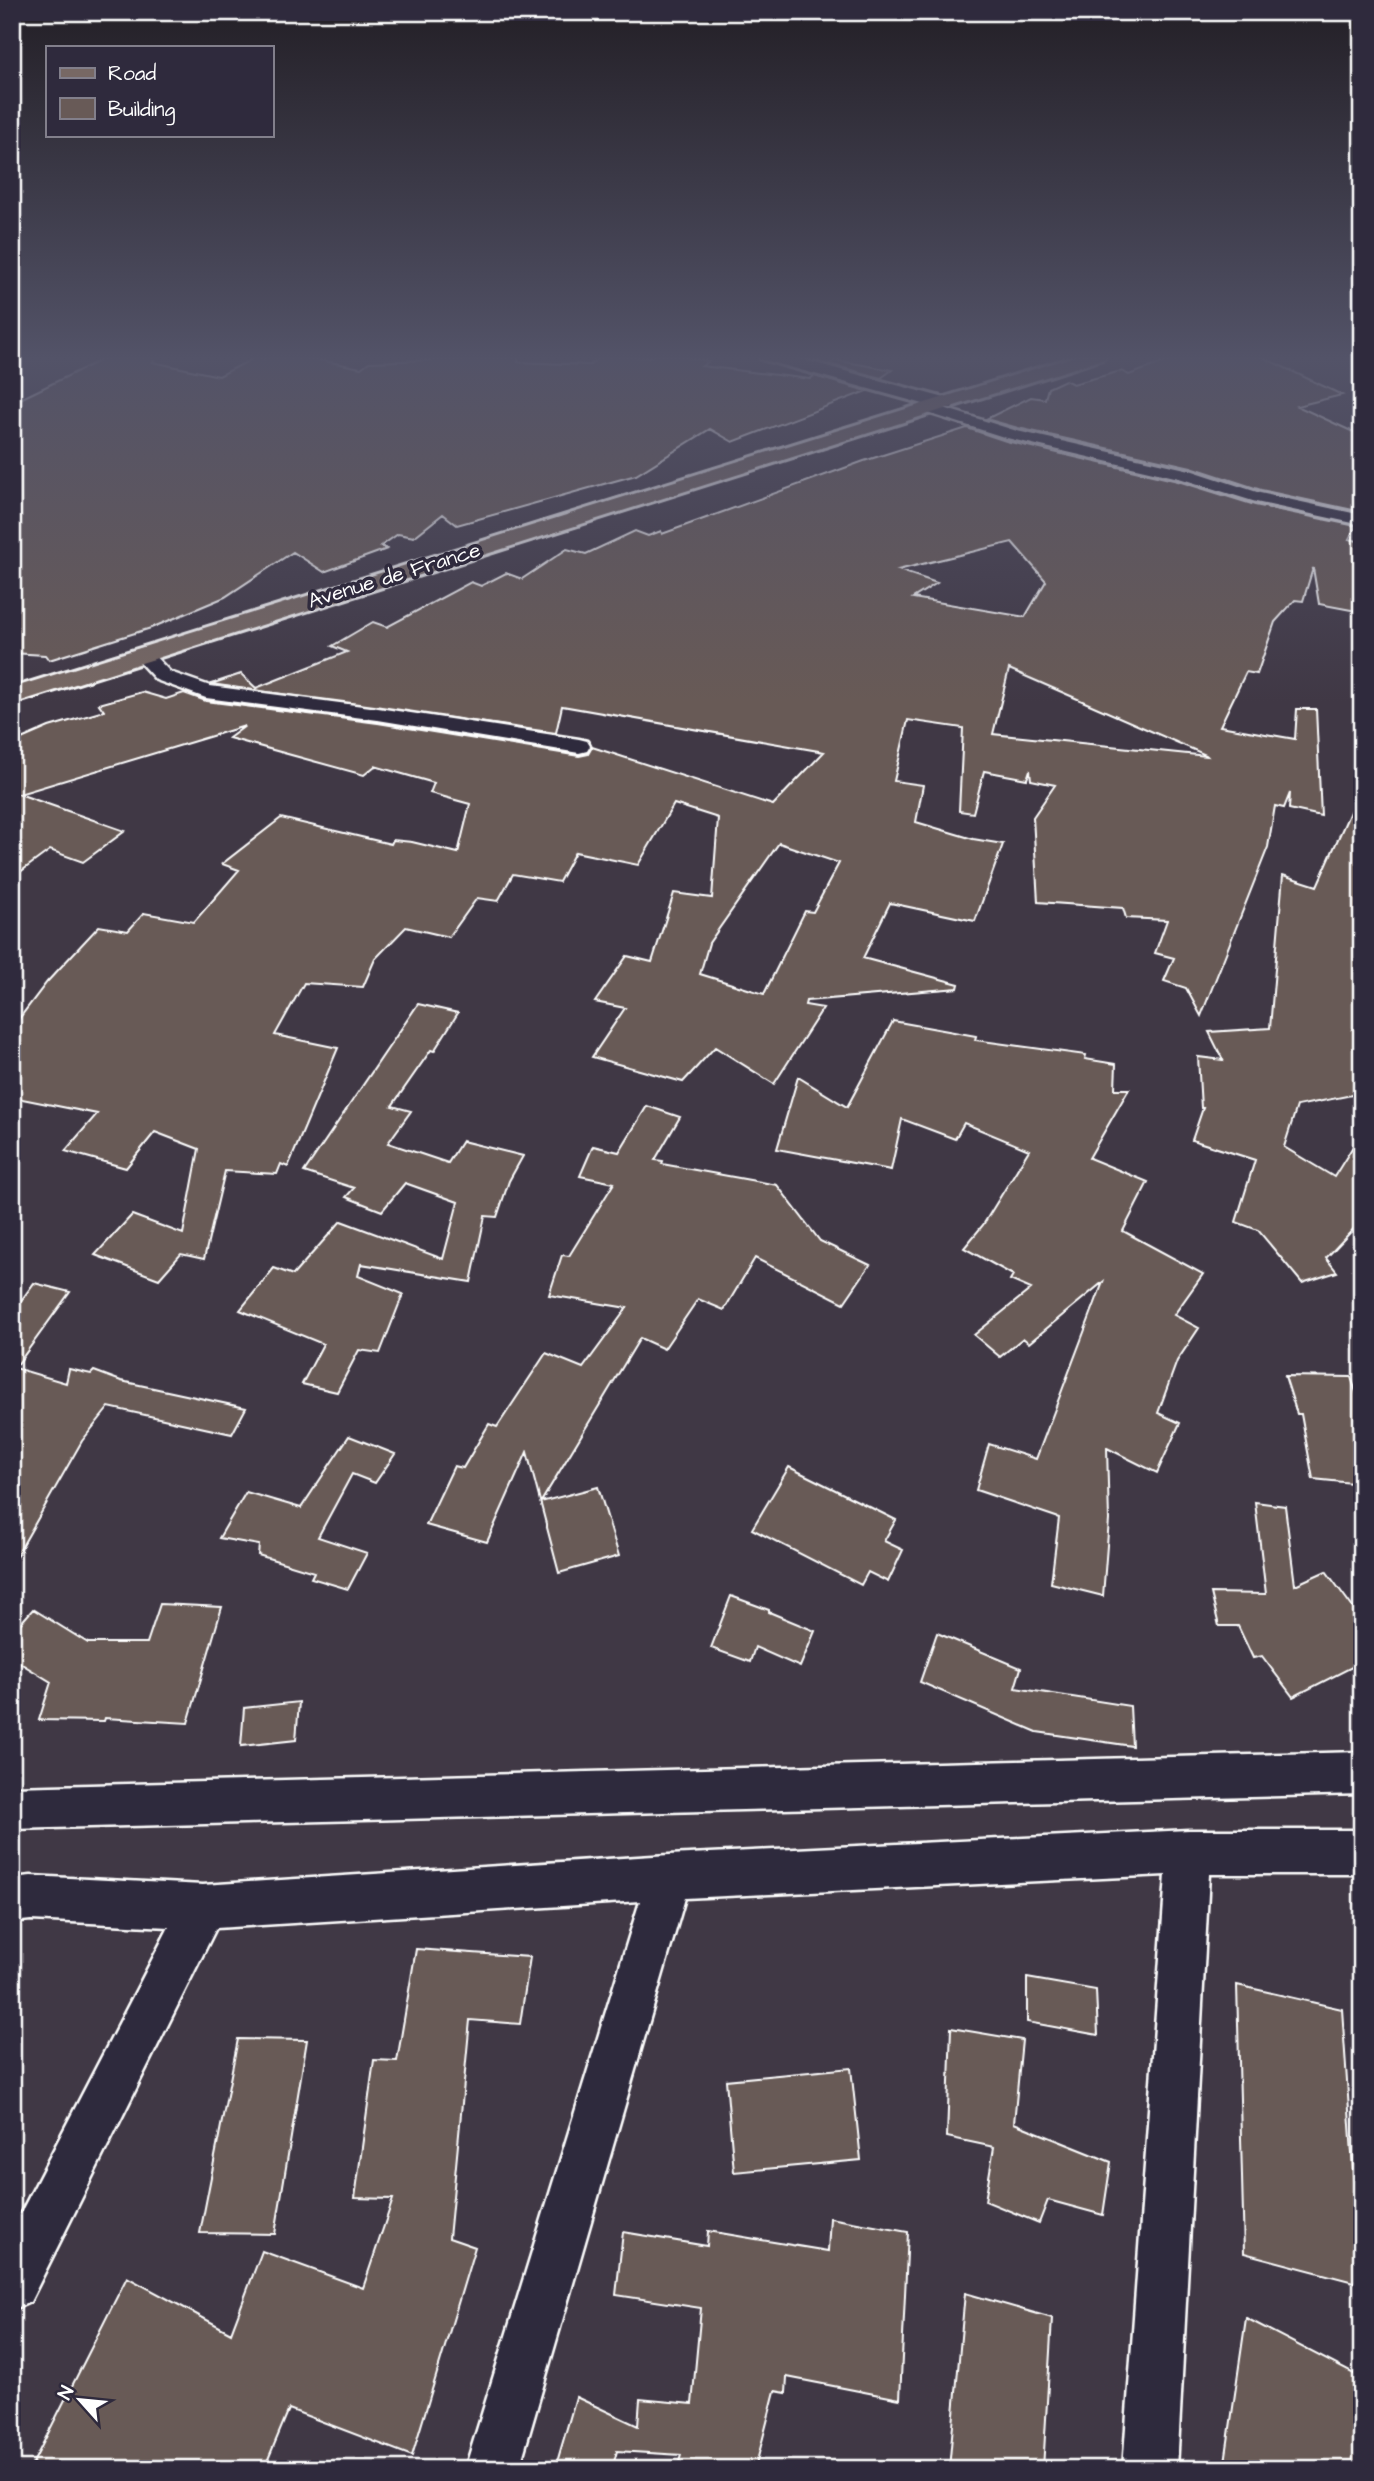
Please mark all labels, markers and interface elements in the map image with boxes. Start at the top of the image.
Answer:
legend [46,46,273,136]
text: Road [108,59,156,88]
text: Building [108,95,176,126]
street label: Avenue de France [304,535,484,616]
north arrow [46,2366,116,2436]
text: N [51,2381,81,2404]

